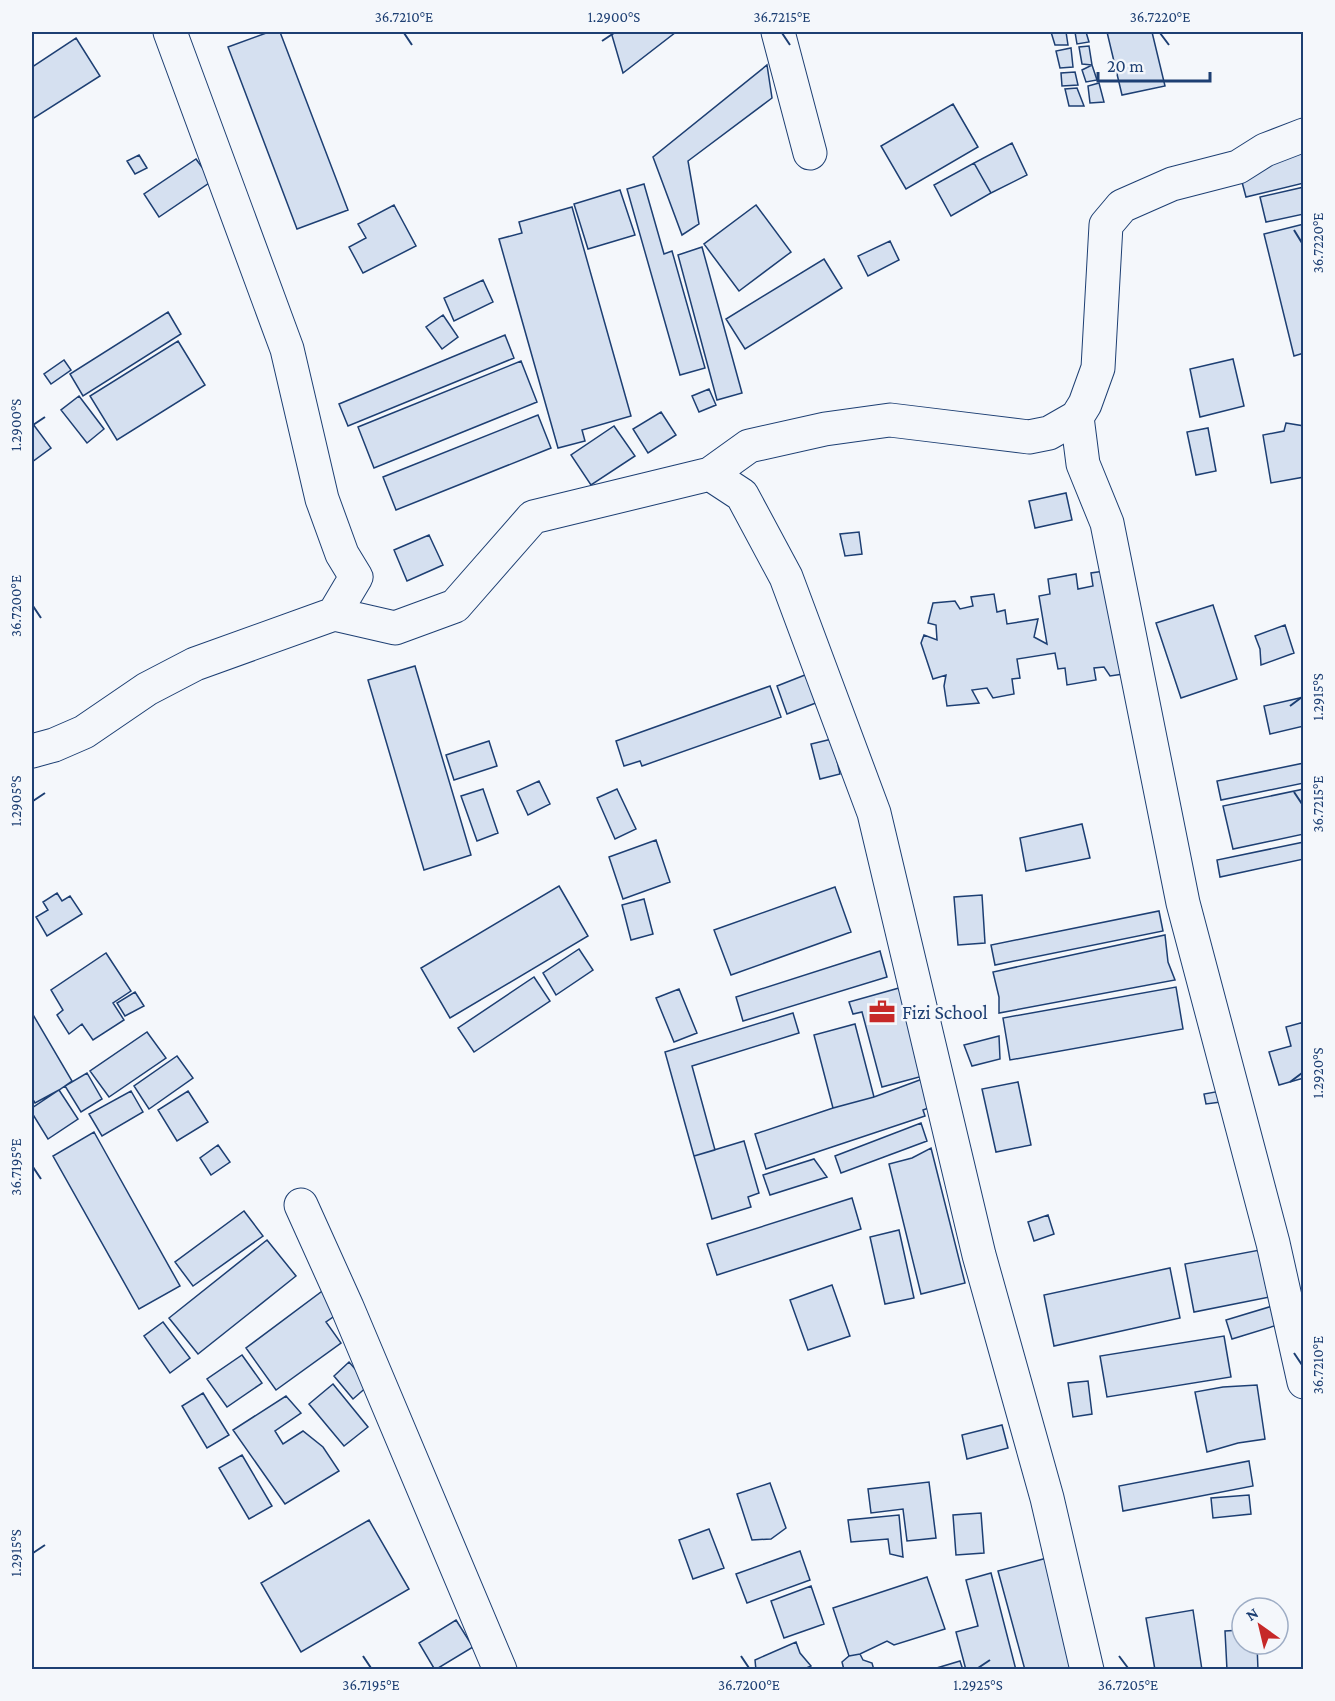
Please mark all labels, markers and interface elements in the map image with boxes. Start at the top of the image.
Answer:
text: 36.7210°E [375,9,433,25]
text: 1.2900°S [588,9,640,25]
text: 36.7215°E [754,9,811,25]
text: 36.7220°E [1130,9,1190,25]
scale bar [1098,45,1210,83]
text: 20 m [1107,56,1144,76]
text: 36.7220°E [1310,213,1326,273]
text: 1.2900°S [8,399,24,451]
text: 36.7200°E [8,575,24,637]
text: 1.2915°S [1310,673,1326,721]
text: 1.2905°S [8,776,24,826]
text: 36.7215°E [1310,776,1326,833]
office icon: Fizi School [867,997,897,1027]
place label: Fizi School [902,1001,988,1023]
text: 1.2920°S [1310,1048,1326,1098]
text: 36.7195°E [8,1138,24,1196]
text: 36.7210°E [1310,1336,1326,1394]
text: 1.2915°S [8,1529,24,1577]
north arrow [1230,1596,1290,1656]
text: N [1243,1604,1261,1624]
text: 36.7195°E [342,1677,400,1693]
text: 36.7200°E [718,1677,780,1693]
text: 1.2925°S [953,1677,1003,1693]
text: 36.7205°E [1098,1677,1158,1693]

